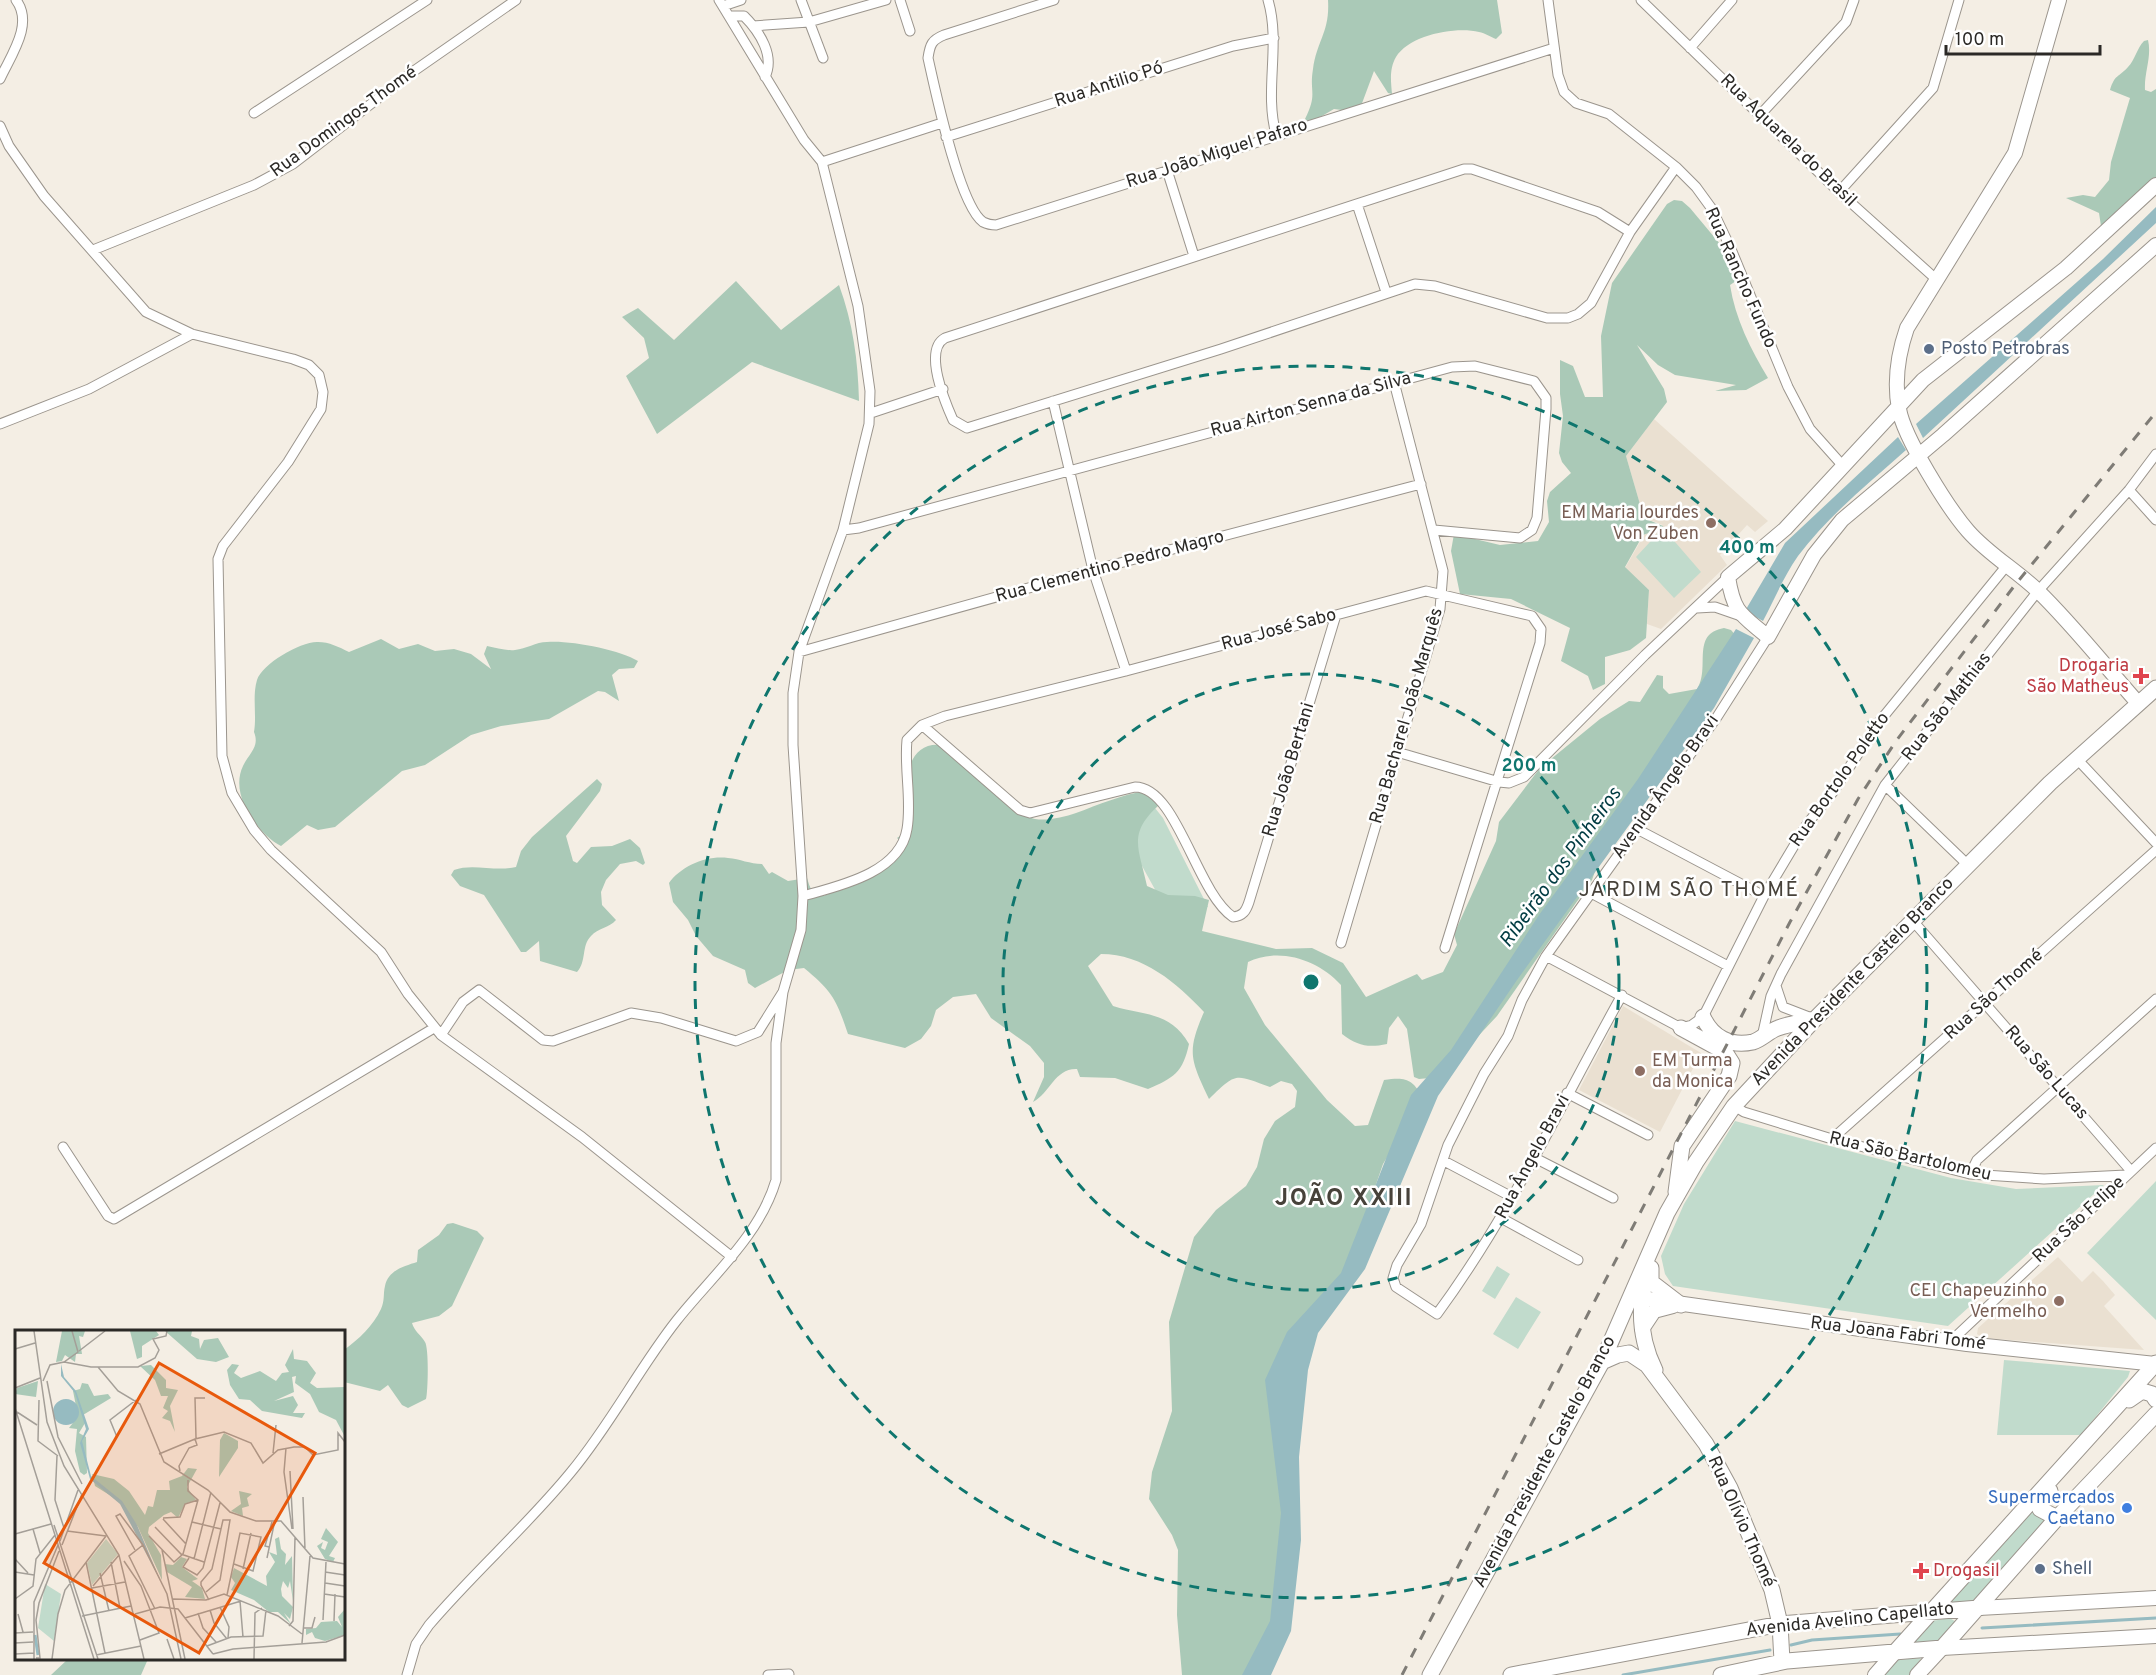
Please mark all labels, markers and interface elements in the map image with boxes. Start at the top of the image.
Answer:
scale bar [1946,18,2100,56]
text: 100 m [1955,29,2004,52]
street label: Rua Antilio Pó [1052,57,1166,113]
street label: Rua Domingos Thomé [266,61,422,183]
street label: Rua Aquarela do Brasil [1715,70,1861,212]
street label: Rua João Miguel Pafaro [1123,114,1311,194]
street label: Rua Rancho Fundo [1699,204,1781,352]
place label: Posto Petrobras [1941,338,2070,361]
marker: Posto Petrobras [1922,342,1936,356]
street label: Rua Airton Senna da Silva [1208,367,1414,443]
place label: EM Maria lourdes Von Zuben [1561,502,1699,546]
marker: EM Maria lourdes Von Zuben [1704,516,1718,530]
street label: Rua Clementino Pedro Magro [993,525,1227,609]
text: 400 m [1719,537,1775,560]
street label: Rua José Sabo [1219,604,1339,656]
street label: Rua Bacharel João Marquês [1365,605,1449,827]
street label: Rua São Mathias [1897,648,1997,766]
place label: Drogaria São Matheus [2026,655,2129,699]
marker: Drogaria São Matheus [2134,669,2148,683]
street label: Rua João Bertani [1258,700,1320,840]
street label: Rua Bortolo Poletto [1785,708,1895,852]
street label: Avenida Ângelo Bravi [1606,709,1725,864]
text: 200 m [1501,755,1557,778]
water label: Ribeirão dos Pinheiros [1494,782,1628,953]
street label: Avenida Presidente Castelo Branco [1747,873,1959,1091]
district label: JARDIM SÃO THOMÉ [1578,876,1800,904]
street label: Rua São Thomé [1940,944,2048,1046]
centre of rings [1301,972,1321,992]
street label: Rua São Lucas [1999,1021,2093,1125]
place label: EM Turma da Monica [1652,1050,1733,1094]
marker: EM Turma da Monica [1633,1064,1647,1078]
street label: Rua Ângelo Bravi [1489,1090,1576,1223]
street label: Rua São Bartolomeu [1827,1127,1993,1187]
street label: Rua São Felipe [2028,1171,2130,1269]
district label: JOÃO XXIII [1275,1182,1413,1214]
place label: CEI Chapeuzinho Vermelho [1909,1280,2047,1324]
marker: CEI Chapeuzinho Vermelho [2052,1294,2066,1308]
street label: Rua Joana Fabri Tomé [1809,1312,1987,1356]
inset map [15,1330,345,1660]
street label: Avenida Presidente Castelo Branco [1469,1332,1621,1592]
street label: Rua Olívio Thomé [1702,1453,1780,1591]
place label: Supermercados Caetano [1988,1487,2115,1531]
marker: Supermercados Caetano [2120,1501,2134,1515]
place label: Shell [2052,1558,2092,1581]
place label: Drogasil [1933,1560,2000,1583]
marker: Shell [2033,1562,2047,1576]
marker: Drogasil [1914,1564,1928,1578]
street label: Avenida Avelino Capellato [1745,1598,1955,1642]

